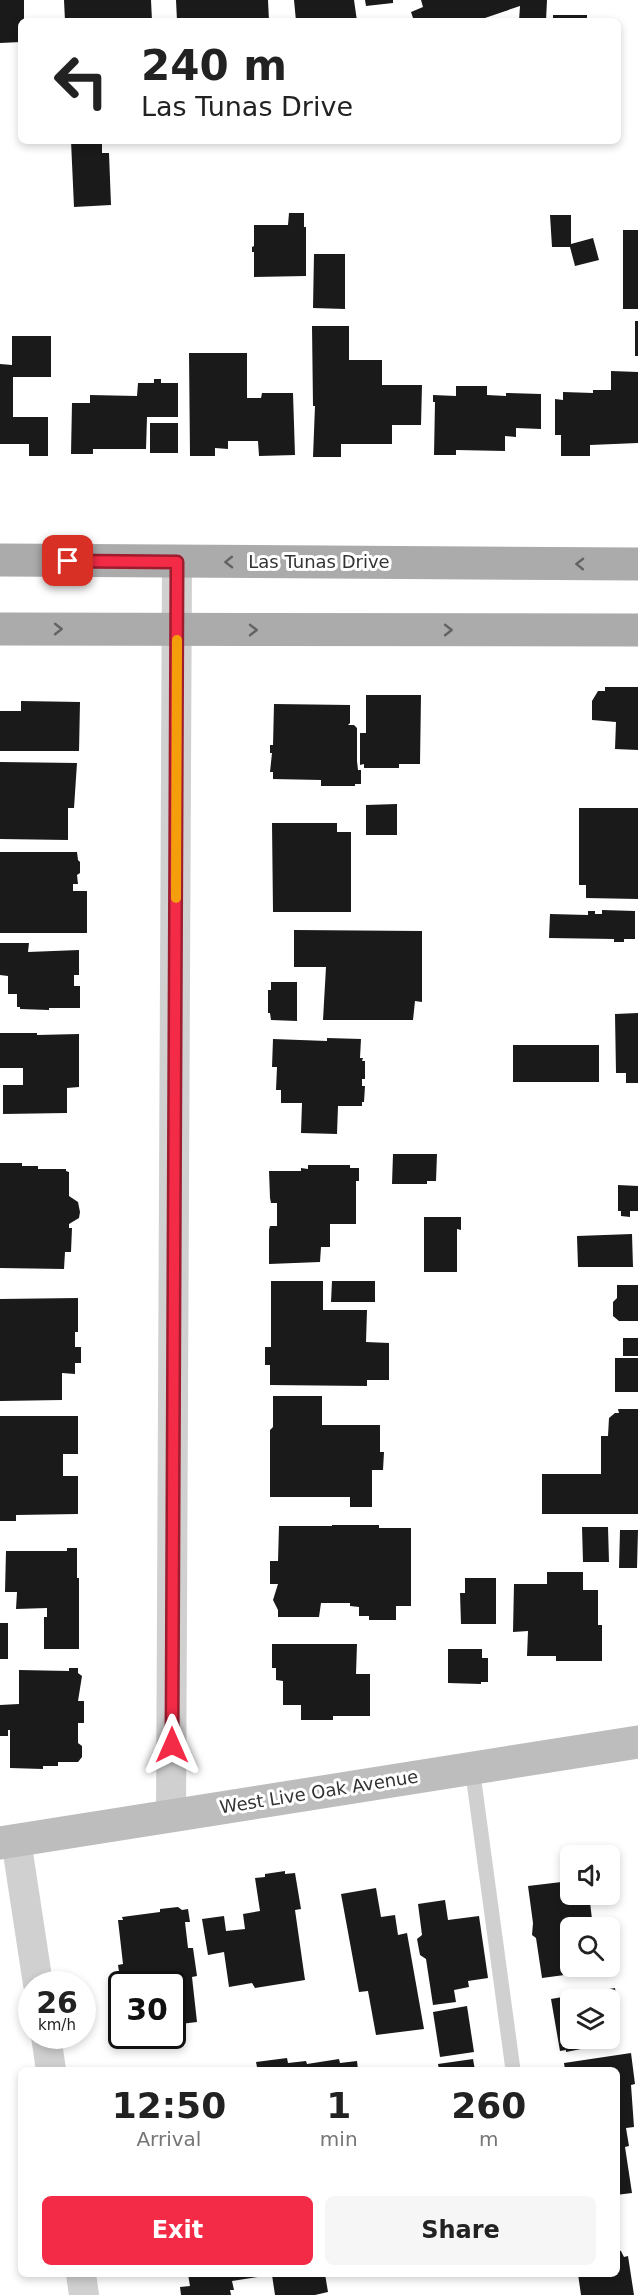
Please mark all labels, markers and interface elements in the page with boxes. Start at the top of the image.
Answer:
text: 240 m [141,41,287,90]
icon: left [42,42,120,120]
text: Las Tunas Drive [141,91,353,122]
pin [42,535,93,586]
icon: arrive [51,544,84,577]
street label: Las Tunas Drive [248,551,390,572]
one-way arrow [224,556,233,568]
one-way arrow [575,557,584,570]
one-way arrow [54,623,63,635]
one-way arrow [249,624,258,636]
one-way arrow [444,624,453,636]
position arrow [140,1713,204,1777]
street label: West Live Oak Avenue [218,1765,420,1818]
map controls [560,1845,620,2049]
button: sound [560,1845,620,1905]
button: search [560,1917,620,1977]
speed limit sign: 30 [108,1971,186,2049]
text: 26 [36,1985,78,2020]
button: layers [560,1989,620,2049]
text: km/h [38,2016,76,2034]
text: 12:50 [112,2085,226,2126]
text: 1 [326,2085,351,2126]
text: 260 [451,2085,526,2126]
text: Arrival [136,2127,201,2151]
text: min [320,2127,358,2151]
text: m [479,2127,499,2151]
button: Exit [42,2196,313,2265]
button: Share [325,2196,596,2265]

